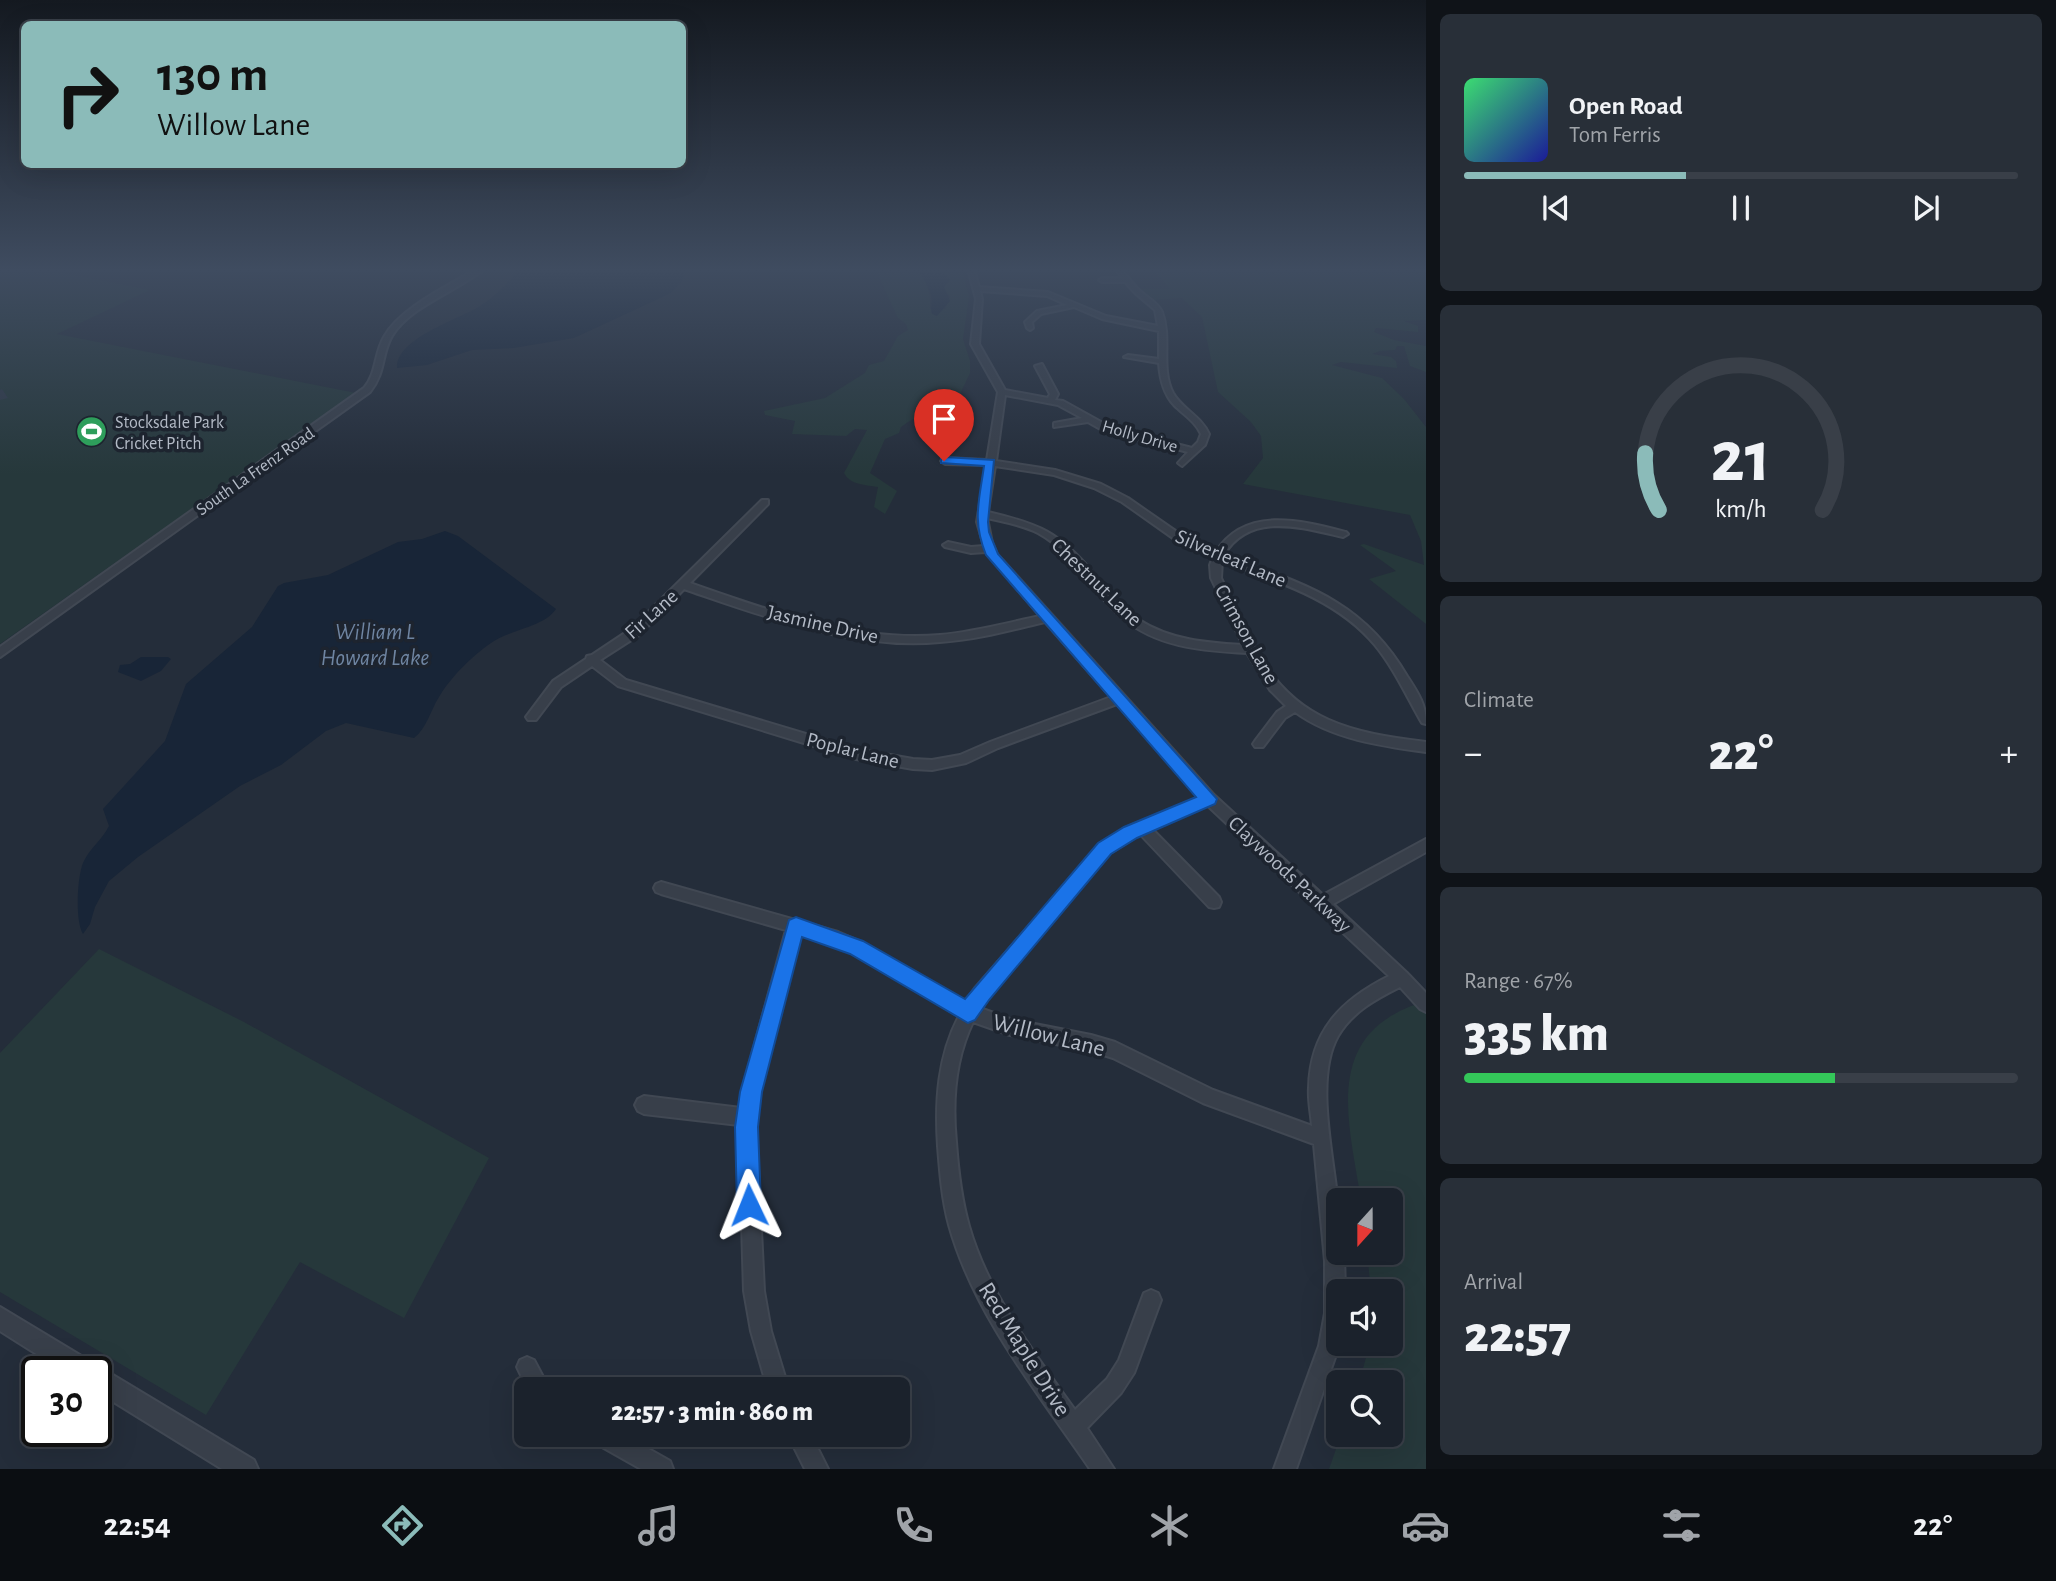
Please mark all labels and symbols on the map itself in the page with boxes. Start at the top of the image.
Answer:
pin [914,389,974,461]
place label: Stocksdale Park Cricket Pitch [115,414,225,453]
sports icon: Stocksdale Park Cricket Pitch [75,415,109,449]
street label: Holly Drive [1100,418,1180,456]
street label: South La Frenz Road [193,424,318,519]
street label: Silverleaf Lane [1172,526,1289,591]
street label: Chestnut Lane [1047,534,1146,630]
street label: Crimson Lane [1211,581,1282,687]
street label: Fir Lane [621,585,682,643]
street label: Jasmine Drive [765,602,880,647]
water label: William L Howard Lake [321,621,429,670]
street label: Poplar Lane [804,729,901,772]
street label: Claywoods Parkway [1224,812,1355,936]
street label: Willow Lane [990,1010,1107,1062]
position arrow [712,1168,786,1242]
north arrow [1326,1188,1404,1265]
street label: Red Maple Drive [973,1278,1075,1421]
speed limit sign: 30 [21,1356,112,1447]

